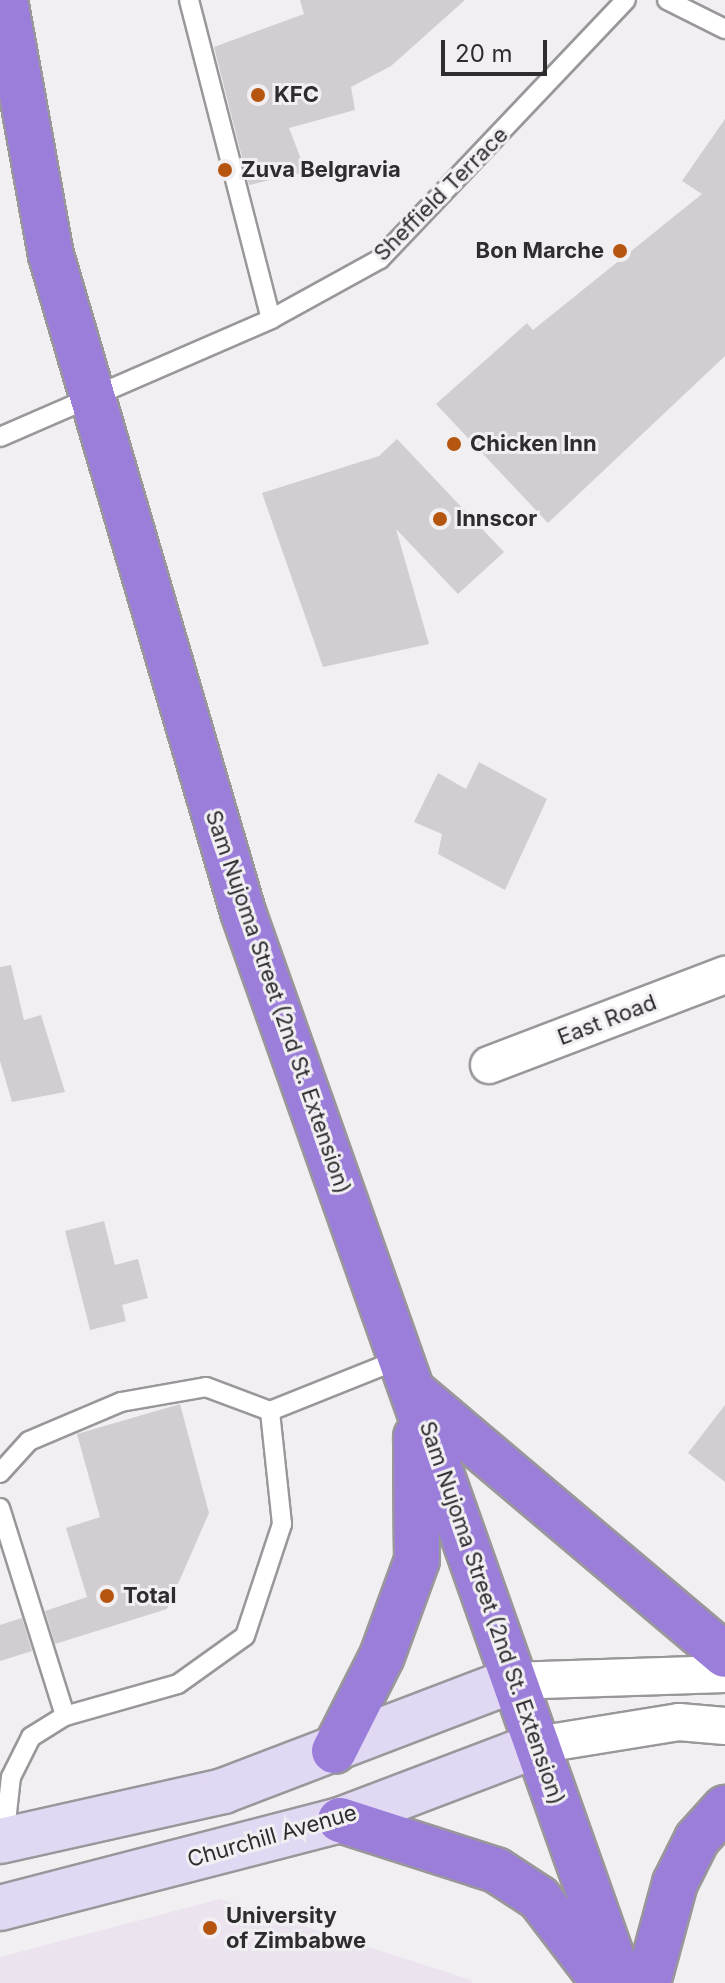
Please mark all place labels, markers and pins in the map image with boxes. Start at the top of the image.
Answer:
place label: KFC [274,82,319,108]
marker: KFC [249,86,267,104]
place label: Zuva Belgravia [241,157,401,183]
marker: Zuva Belgravia [216,161,234,179]
place label: Bon Marche [476,238,604,264]
marker: Bon Marche [611,242,629,260]
place label: Chicken Inn [470,431,597,457]
marker: Chicken Inn [445,435,463,453]
place label: Innscor [456,506,537,532]
marker: Innscor [431,510,449,528]
place label: Total [123,1583,176,1609]
marker: Total [98,1587,116,1605]
place label: University of Zimbabwe [226,1902,366,1954]
marker: University of Zimbabwe [201,1919,219,1937]

